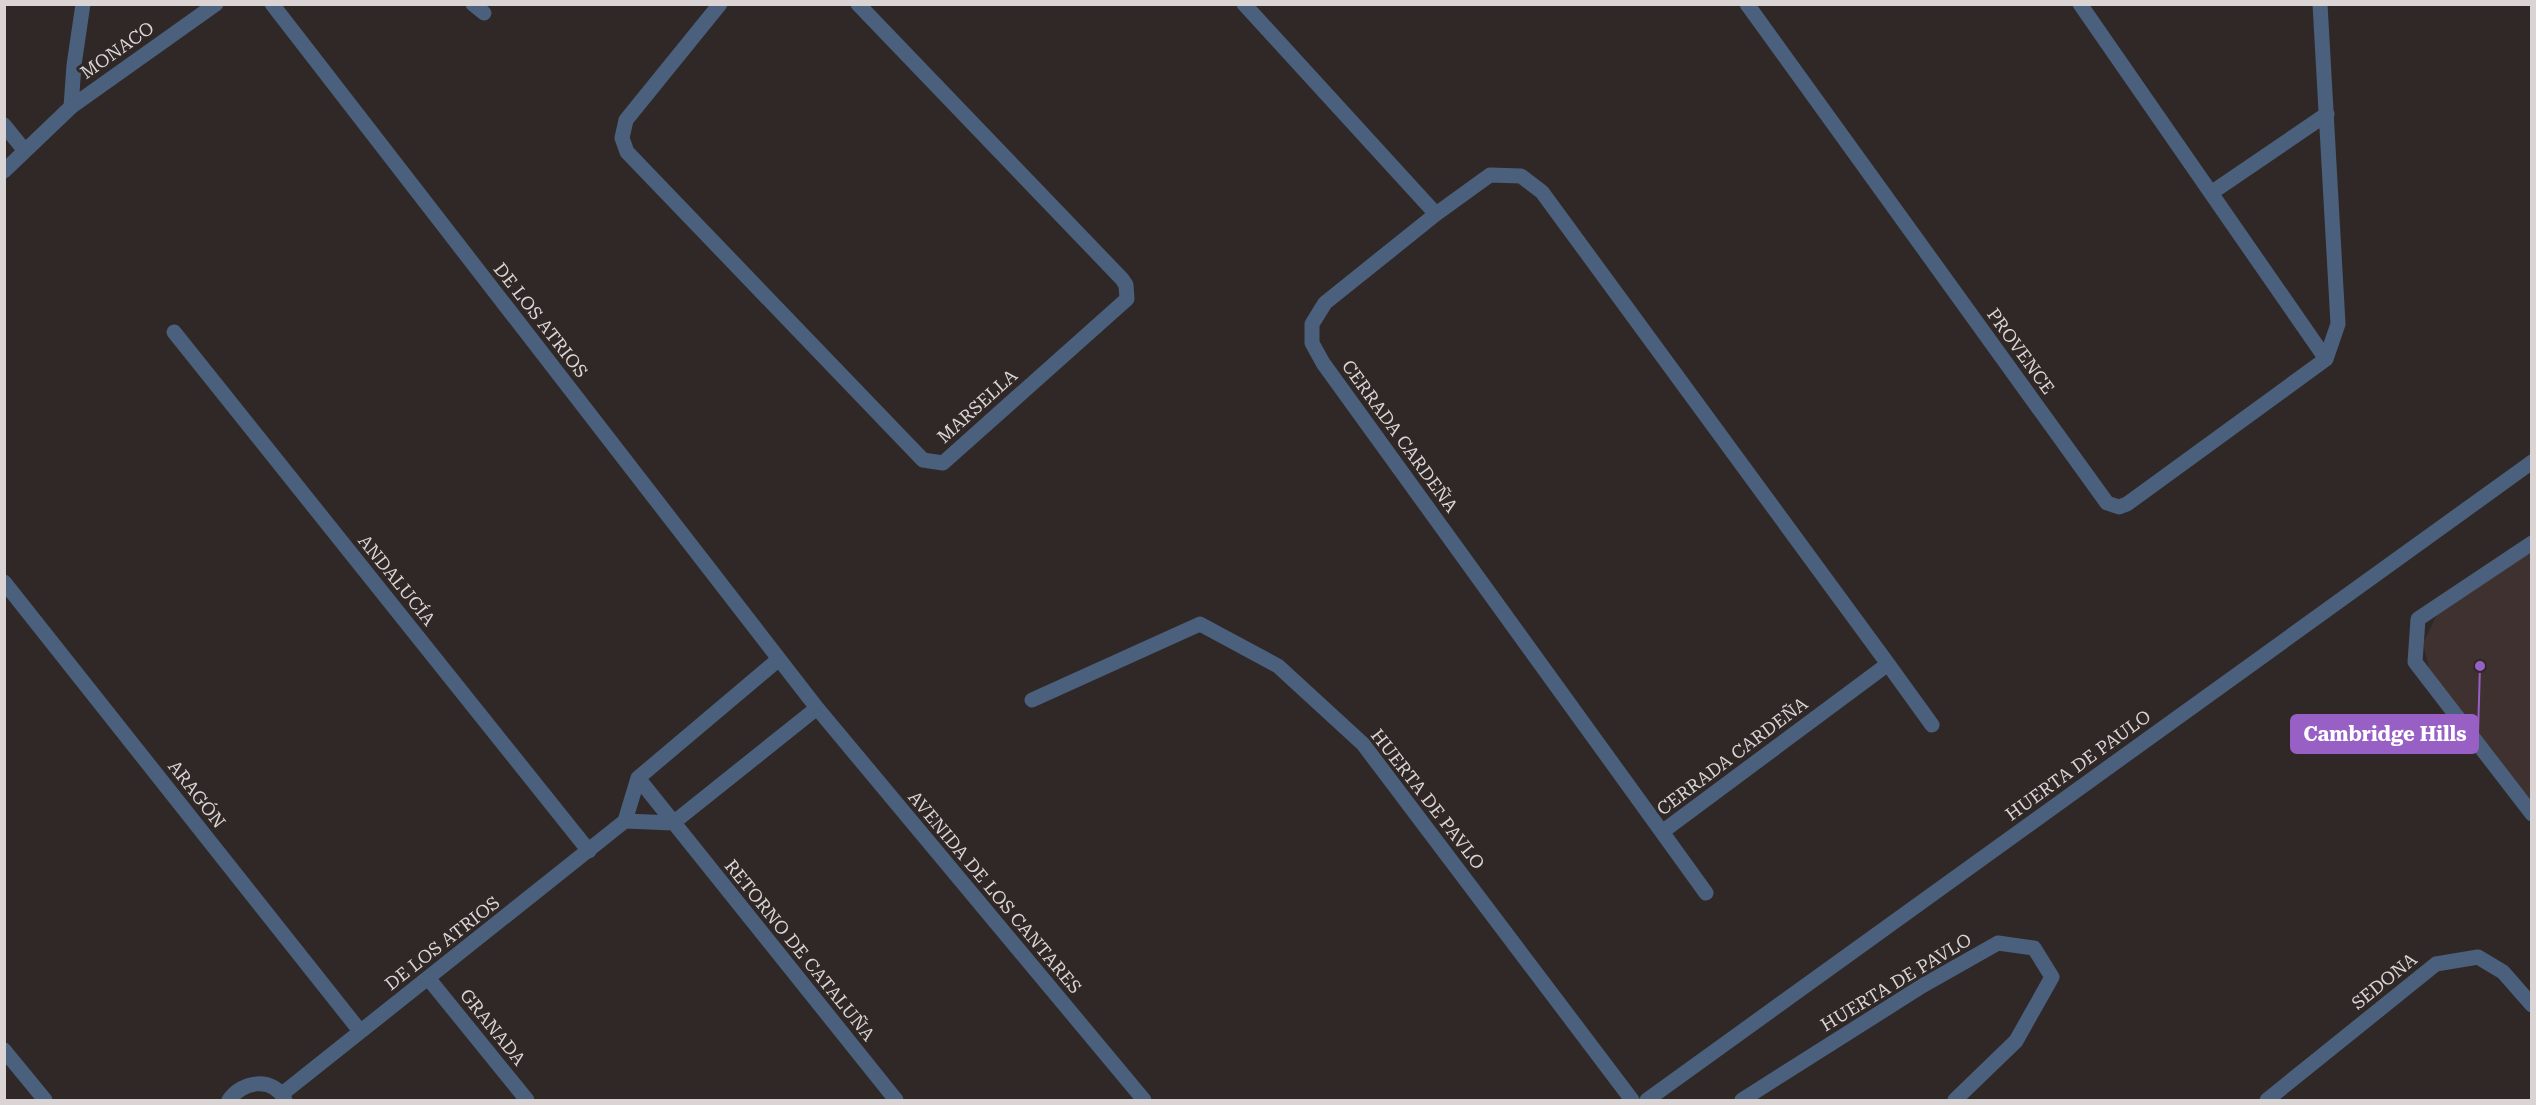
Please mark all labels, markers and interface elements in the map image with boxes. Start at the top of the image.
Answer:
street label: MONACO [76,17,158,83]
street label: DE LOS ATRIOS [490,258,592,382]
street label: PROVENCE [1983,304,2059,398]
street label: CERRADA CARDEÑA [1338,356,1463,517]
street label: MARSELLA [933,364,1021,447]
street label: ANDALUCÍA [354,530,440,630]
street label: CERRADA CARDEÑA [1653,692,1812,820]
street label: HUERTA DE PAULO [2001,705,2155,825]
callout: Cambridge Hills [2291,715,2478,753]
text: Cambridge Hills [2304,722,2467,746]
street label: HUERTA DE PAVLO [1367,725,1489,873]
street label: ARAGÓN [164,756,230,832]
street label: AVENIDA DE LOS CANTARES [904,787,1086,997]
street label: RETORNO DE CATALUÑA [721,855,880,1045]
street label: DE LOS ATRIOS [380,892,504,994]
street label: HUERTA DE PAVLO [1817,929,1975,1035]
street label: SEDONA [2347,948,2421,1014]
street label: GRANADA [456,985,530,1070]

